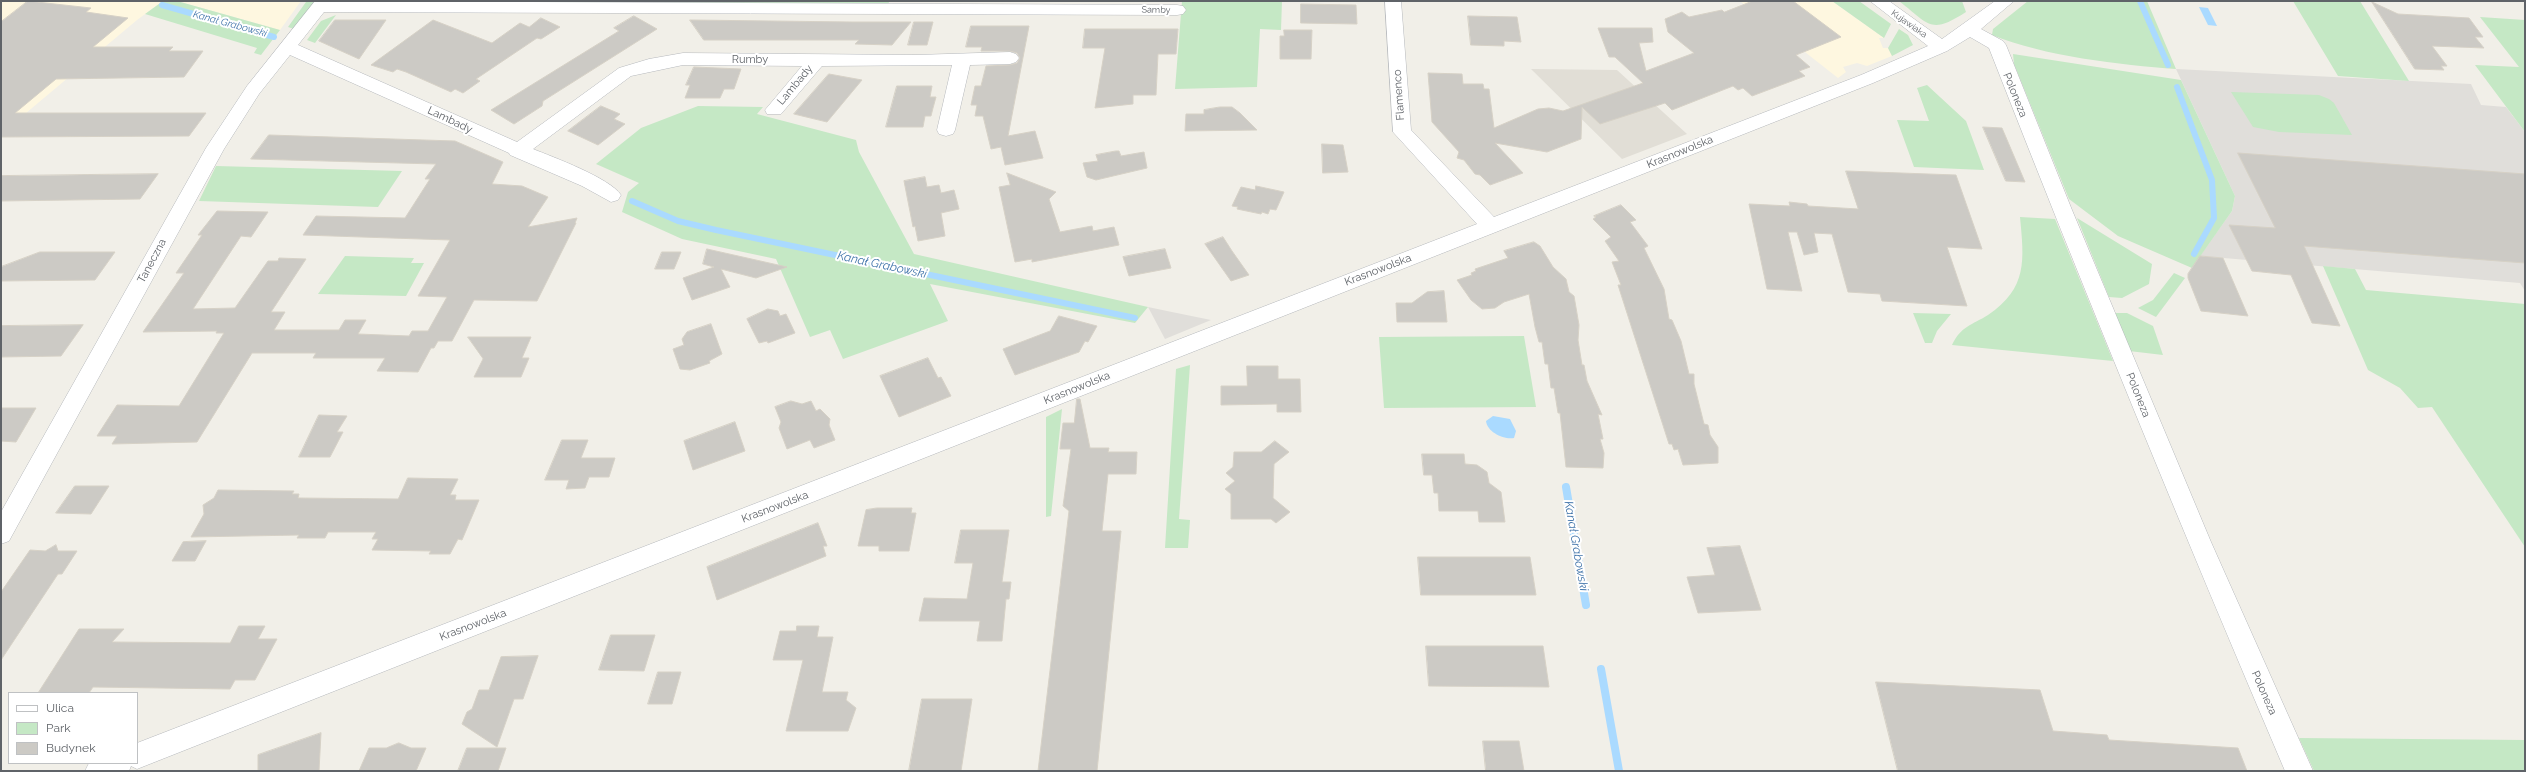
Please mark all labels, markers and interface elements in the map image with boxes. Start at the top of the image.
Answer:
street label: Samby [1141,4,1171,16]
water label: Kanał Grabowski [192,8,268,40]
street label: Kujawiaka [1889,8,1929,40]
street label: Rumby [732,53,768,67]
street label: Lambady [774,62,816,108]
street label: Flamenco [1391,69,1407,121]
street label: Poloneza [2000,71,2030,119]
street label: Lambady [425,104,475,136]
street label: Krasnowolska [1645,133,1715,171]
street label: Taneczna [135,237,169,285]
water label: Kanał Grabowski [836,248,928,282]
street label: Krasnowolska [1343,251,1413,289]
street label: Krasnowolska [1042,369,1112,407]
street label: Poloneza [2123,371,2153,419]
street label: Krasnowolska [740,488,810,526]
water label: Kanał Grabowski [1561,500,1591,592]
street label: Krasnowolska [438,606,508,644]
street label: Poloneza [2248,669,2280,717]
legend [8,692,138,764]
text: Ulica [46,701,74,715]
text: Park [46,721,71,735]
text: Budynek [46,741,96,755]

